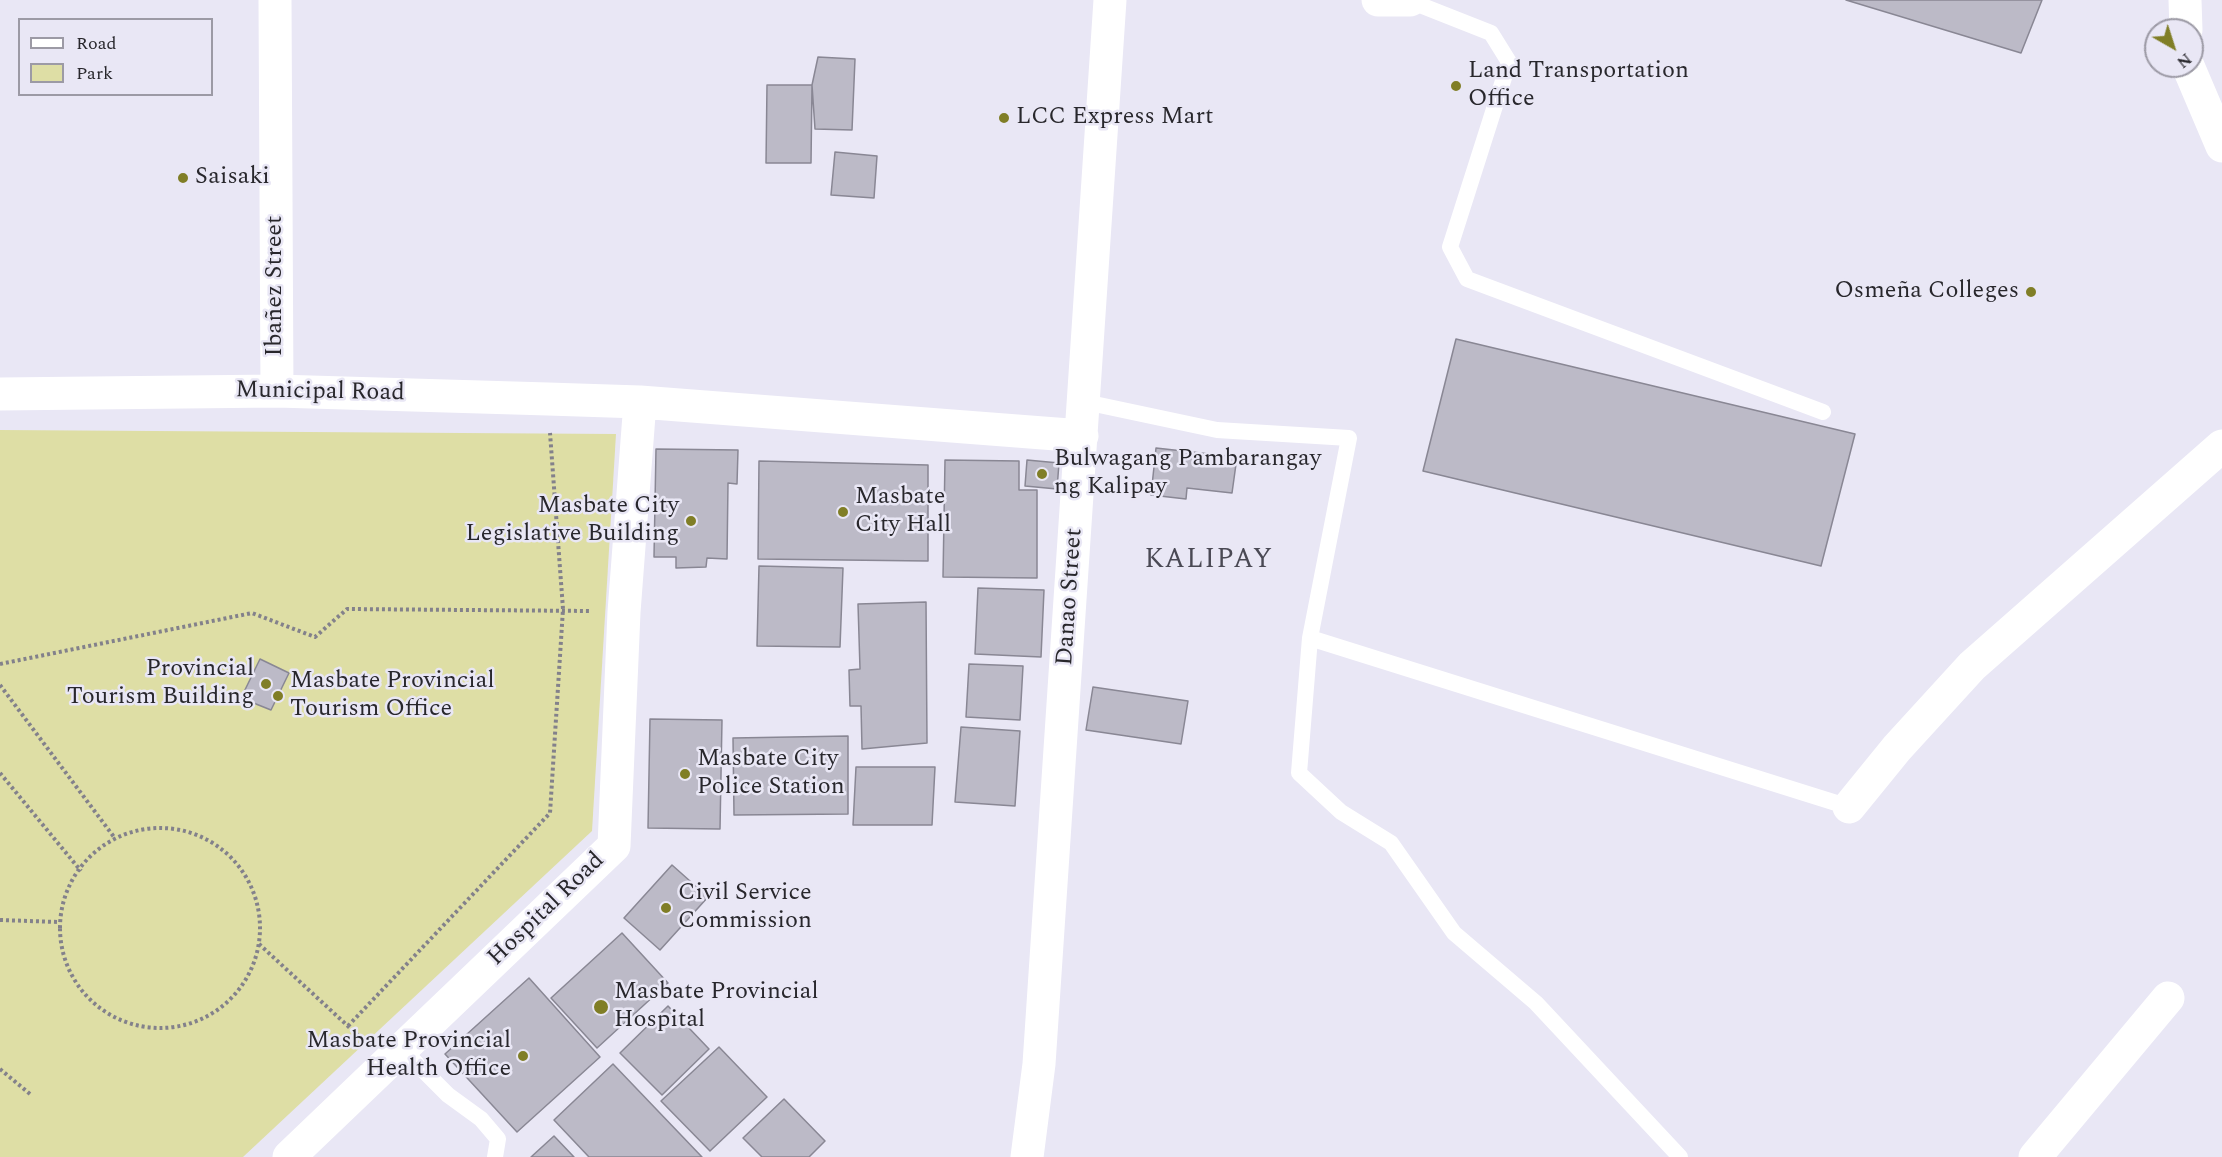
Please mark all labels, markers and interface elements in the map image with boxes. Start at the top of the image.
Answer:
legend [18,18,213,96]
north arrow [2144,18,2204,78]
text: Road [76,30,117,57]
text: N [2171,47,2197,74]
place label: Land Transportation Office [1468,58,1689,114]
text: Park [76,60,113,87]
marker: Land Transportation Office [1449,79,1463,93]
place label: LCC Express Mart [1016,104,1214,132]
marker: LCC Express Mart [997,111,1011,125]
place label: Saisaki [195,164,270,192]
marker: Saisaki [176,171,190,185]
street label: Ibañez Street [262,216,290,356]
place label: Osmeña Colleges [1834,278,2019,306]
marker: Osmeña Colleges [2024,285,2038,299]
street label: Municipal Road [235,377,405,409]
place label: Bulwagang Pambarangay ng Kalipay [1054,446,1321,502]
marker: Bulwagang Pambarangay ng Kalipay [1035,467,1049,481]
place label: Masbate City Hall [855,484,951,540]
place label: Masbate City Legislative Building [466,493,679,549]
marker: Masbate City Hall [836,505,850,519]
marker: Masbate City Legislative Building [684,514,698,528]
street label: Danao Street [1052,527,1090,667]
district label: KALIPAY [1144,546,1274,578]
place label: Provincial Tourism Building [67,656,254,712]
place label: Masbate Provincial Tourism Office [290,668,495,724]
marker: Provincial Tourism Building [259,677,273,691]
marker: Masbate Provincial Tourism Office [271,689,285,703]
place label: Masbate City Police Station [697,746,845,802]
marker: Masbate City Police Station [678,767,692,781]
street label: Hospital Road [483,847,611,973]
place label: Civil Service Commission [678,880,812,936]
marker: Civil Service Commission [659,901,673,915]
place label: Masbate Provincial Hospital [614,979,819,1035]
marker: Masbate Provincial Hospital [592,998,610,1016]
place label: Masbate Provincial Health Office [306,1028,511,1084]
marker: Masbate Provincial Health Office [516,1049,530,1063]

